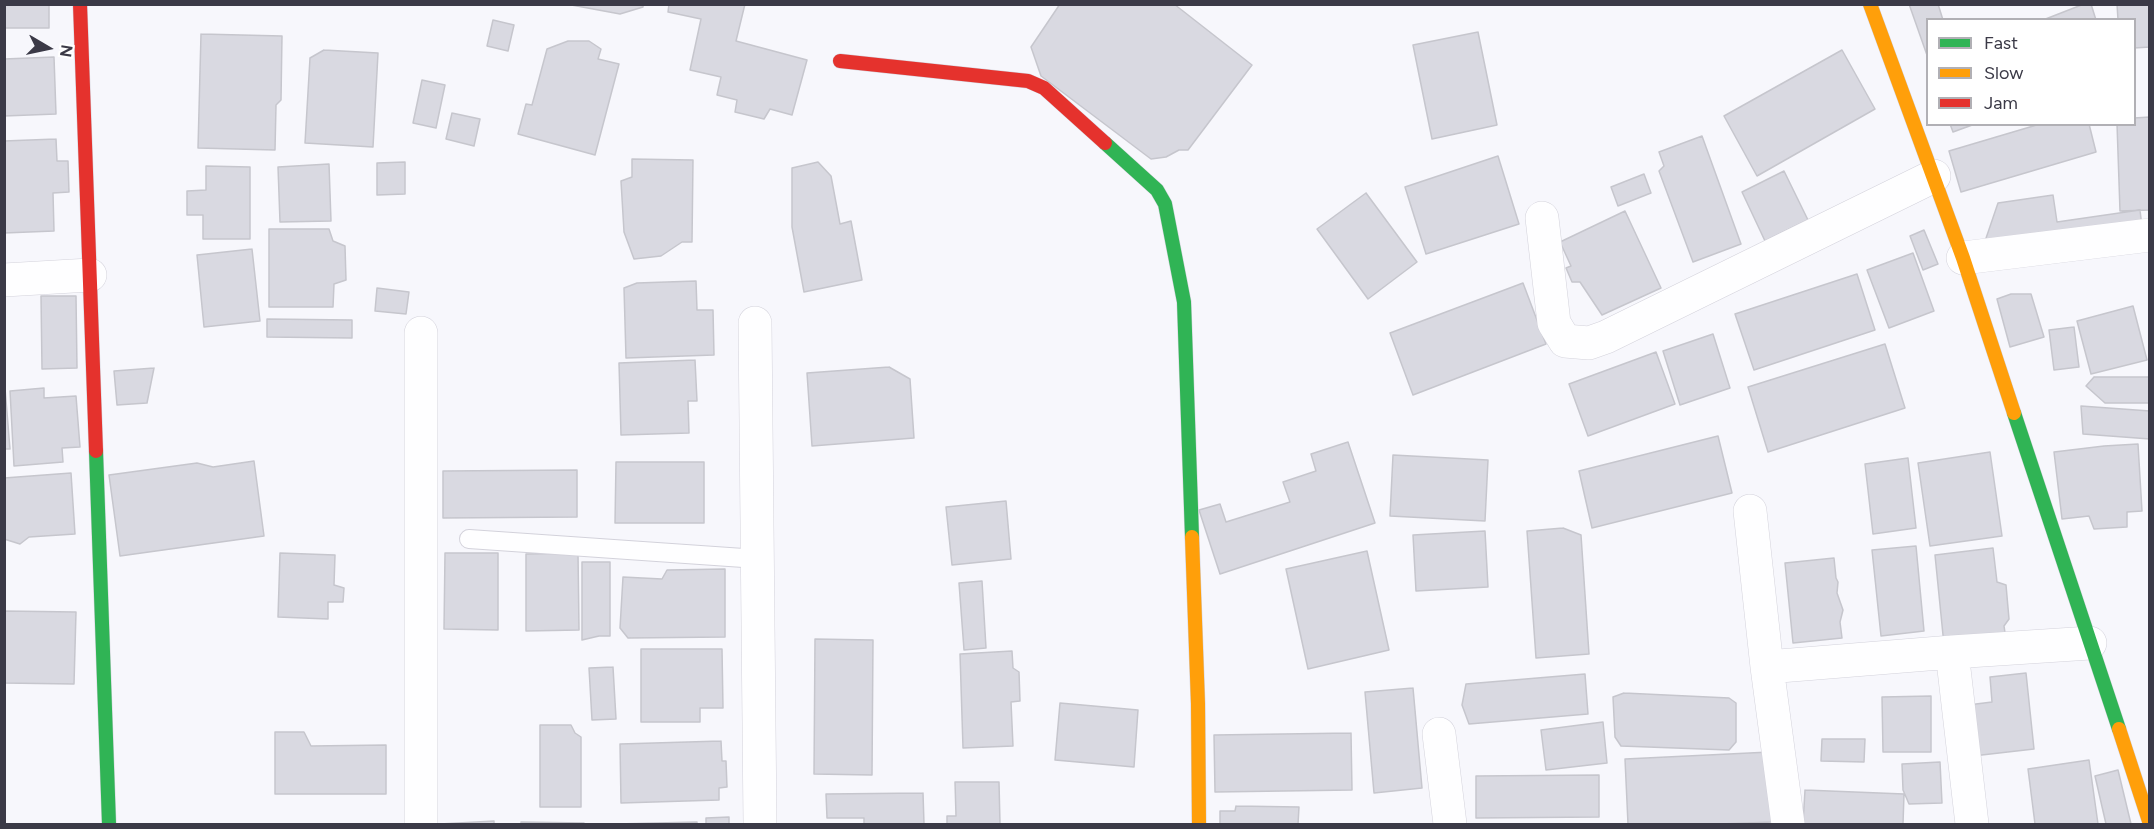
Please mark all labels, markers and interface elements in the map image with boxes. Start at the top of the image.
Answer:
north arrow [18,18,78,78]
legend [1926,18,2136,126]
text: Fast [1984,32,2018,54]
text: N [56,43,77,58]
text: Slow [1984,62,2023,84]
text: Jam [1984,92,2018,114]

